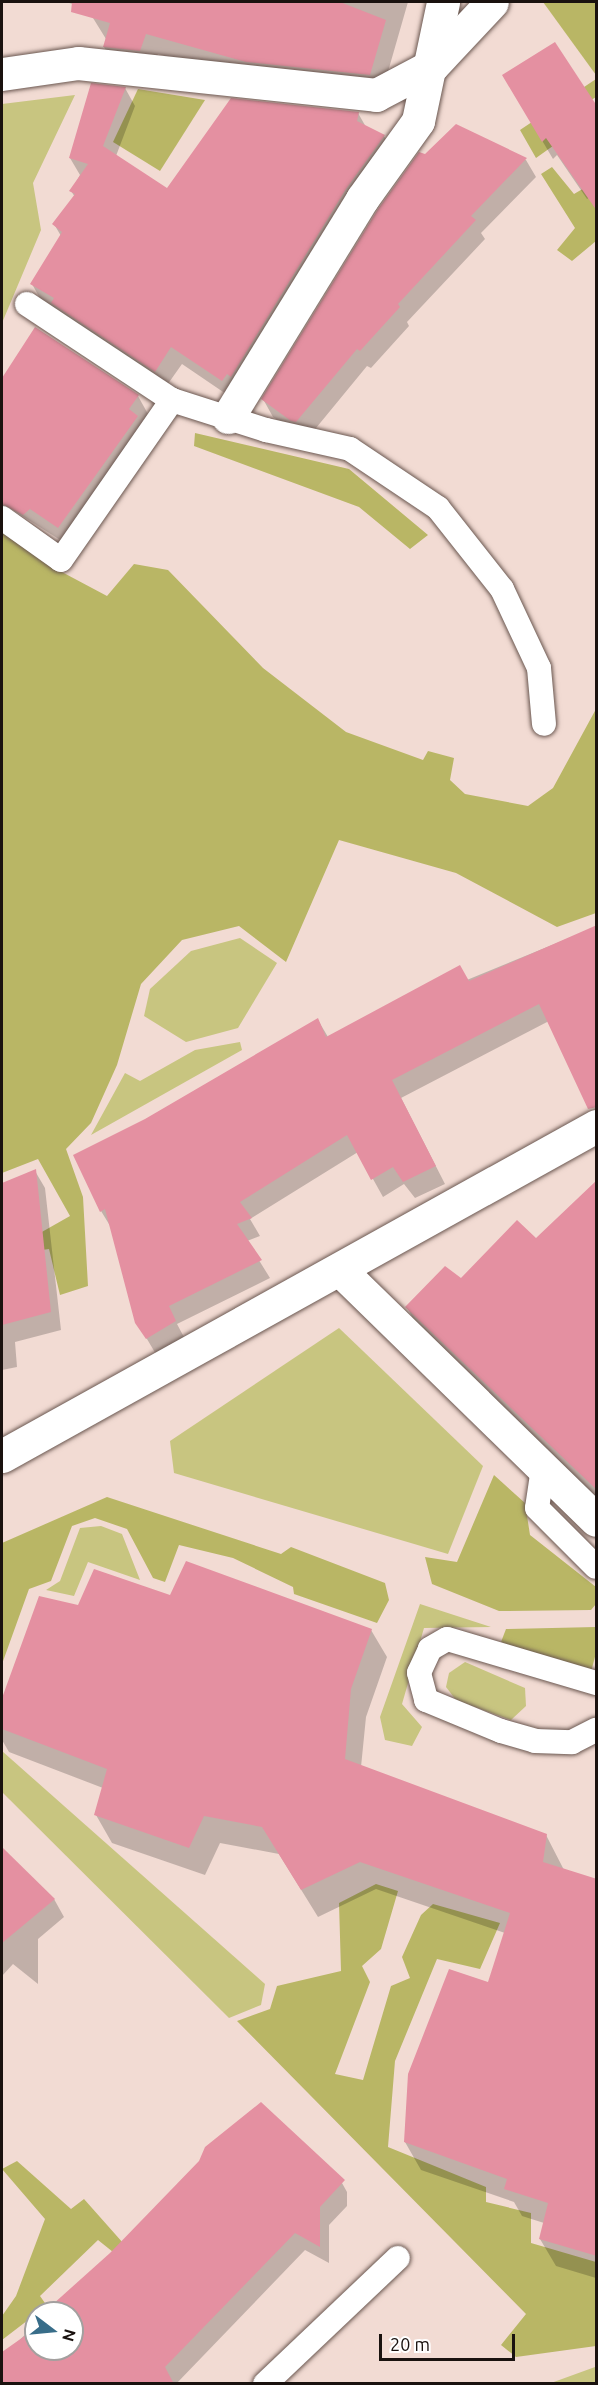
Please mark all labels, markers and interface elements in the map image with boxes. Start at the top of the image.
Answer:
north arrow [24,2301,84,2361]
scale bar [382,2322,518,2360]
text: N [59,2327,80,2344]
text: 20 m [390,2334,430,2354]

